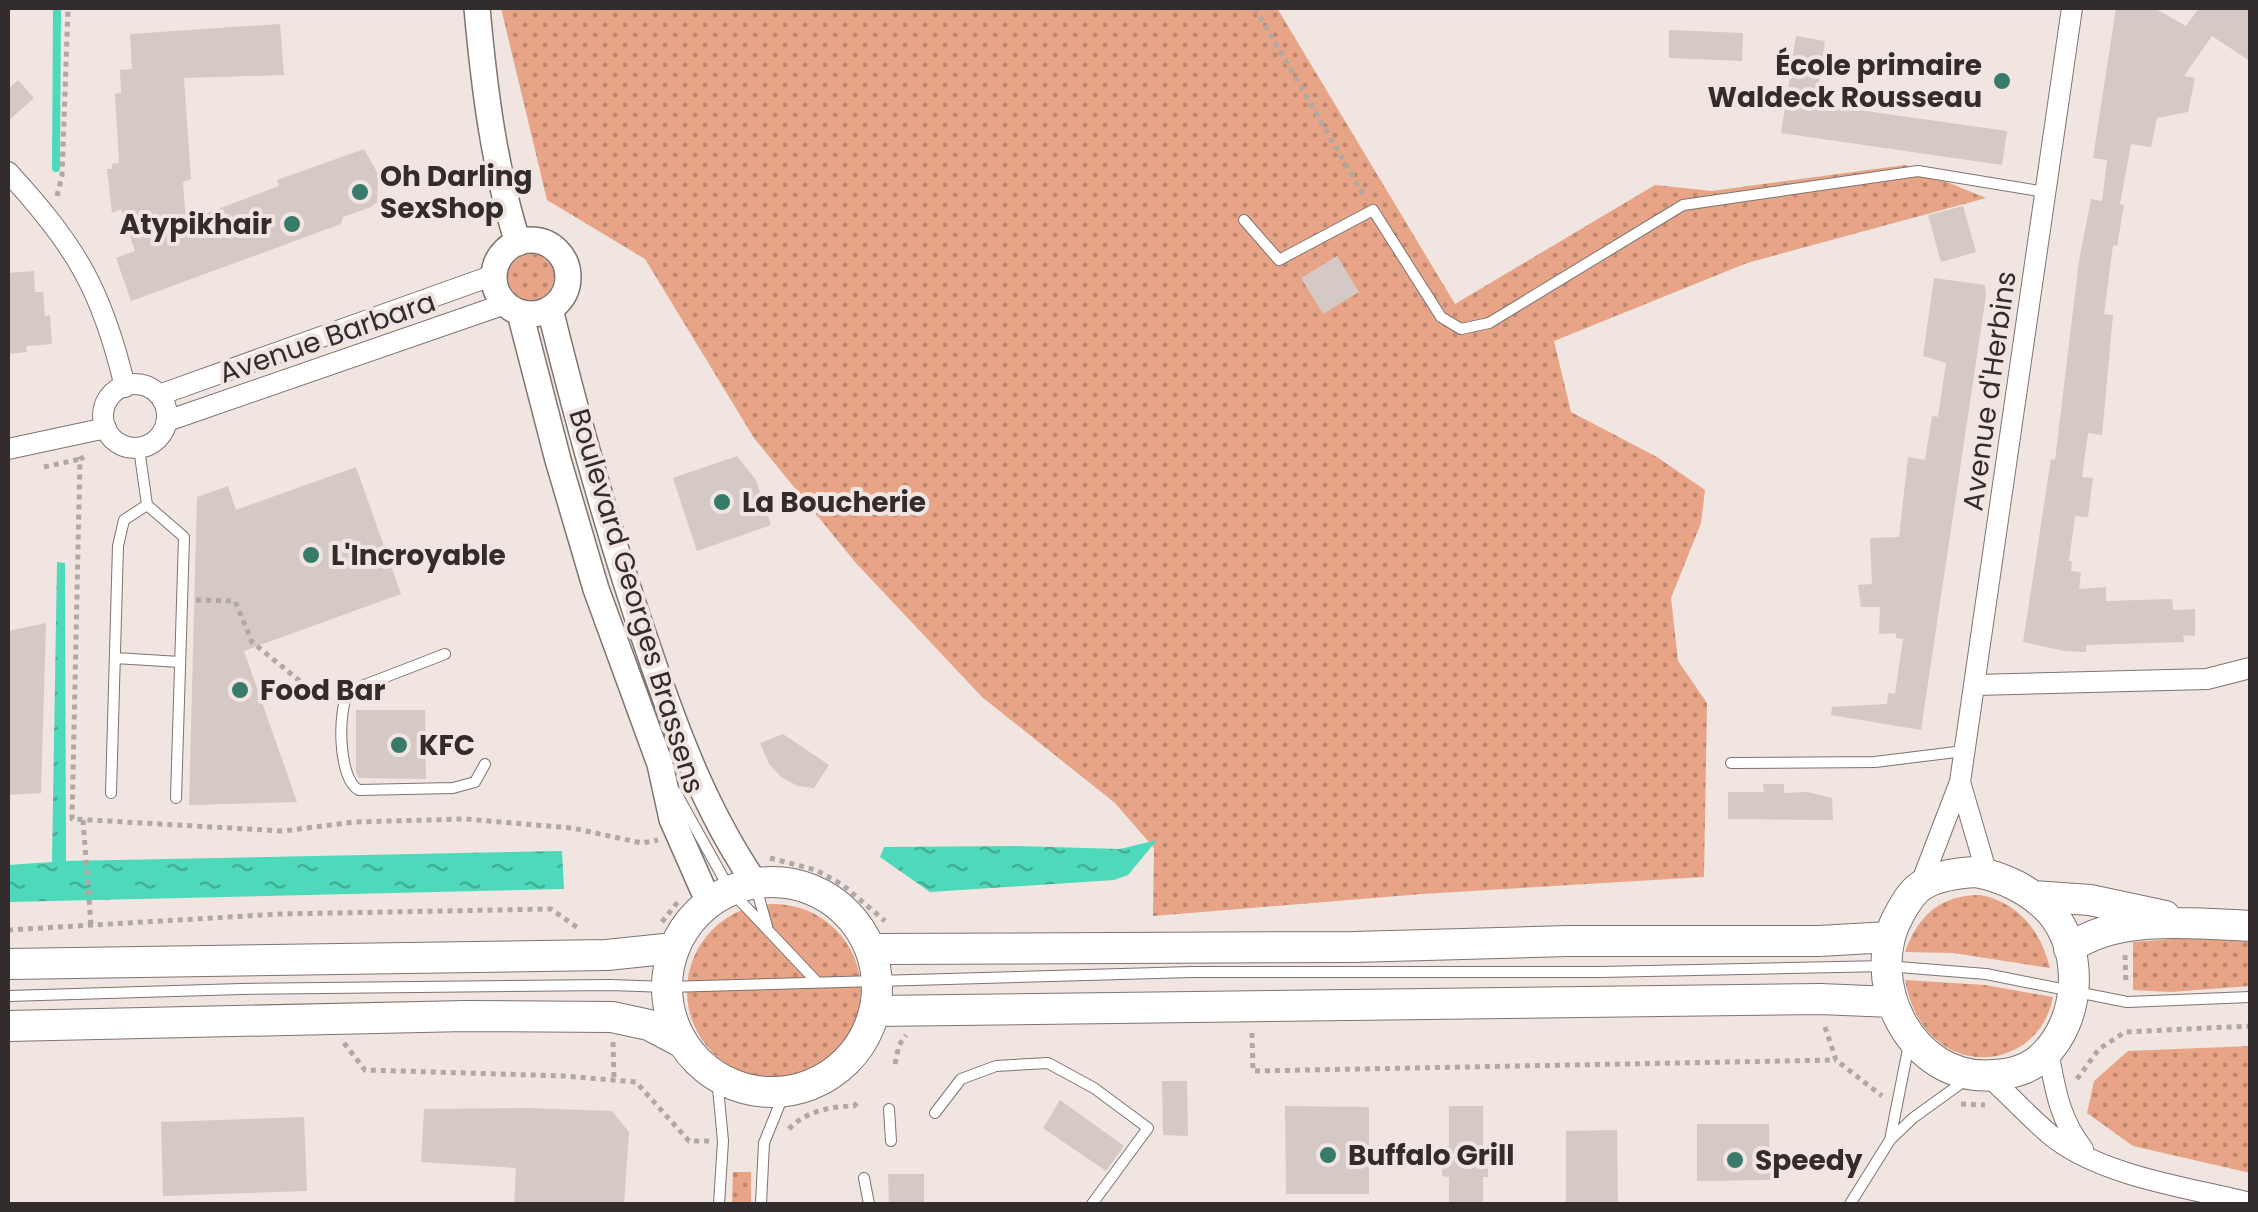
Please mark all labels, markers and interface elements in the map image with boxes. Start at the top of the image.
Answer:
place label: École primaire Waldeck Rousseau [1707,46,1982,117]
marker: École primaire Waldeck Rousseau [1991,70,2013,92]
place label: Oh Darling SexShop [380,157,533,228]
marker: Oh Darling SexShop [349,181,371,203]
place label: Atypikhair [120,205,272,244]
marker: Atypikhair [281,213,303,235]
street label: Avenue d'Herbins [1953,269,2026,513]
street label: Avenue Barbara [214,282,441,393]
street label: Boulevard Georges Brassens [559,404,714,798]
place label: La Boucherie [742,483,926,522]
marker: La Boucherie [711,491,733,513]
place label: L'Incroyable [331,536,506,575]
marker: L'Incroyable [300,544,322,566]
place label: Food Bar [260,671,385,710]
marker: Food Bar [229,679,251,701]
place label: KFC [419,726,475,765]
marker: KFC [388,734,410,756]
place label: Buffalo Grill [1348,1136,1515,1175]
place label: Speedy [1755,1141,1863,1180]
marker: Buffalo Grill [1317,1144,1339,1166]
marker: Speedy [1724,1149,1746,1171]

